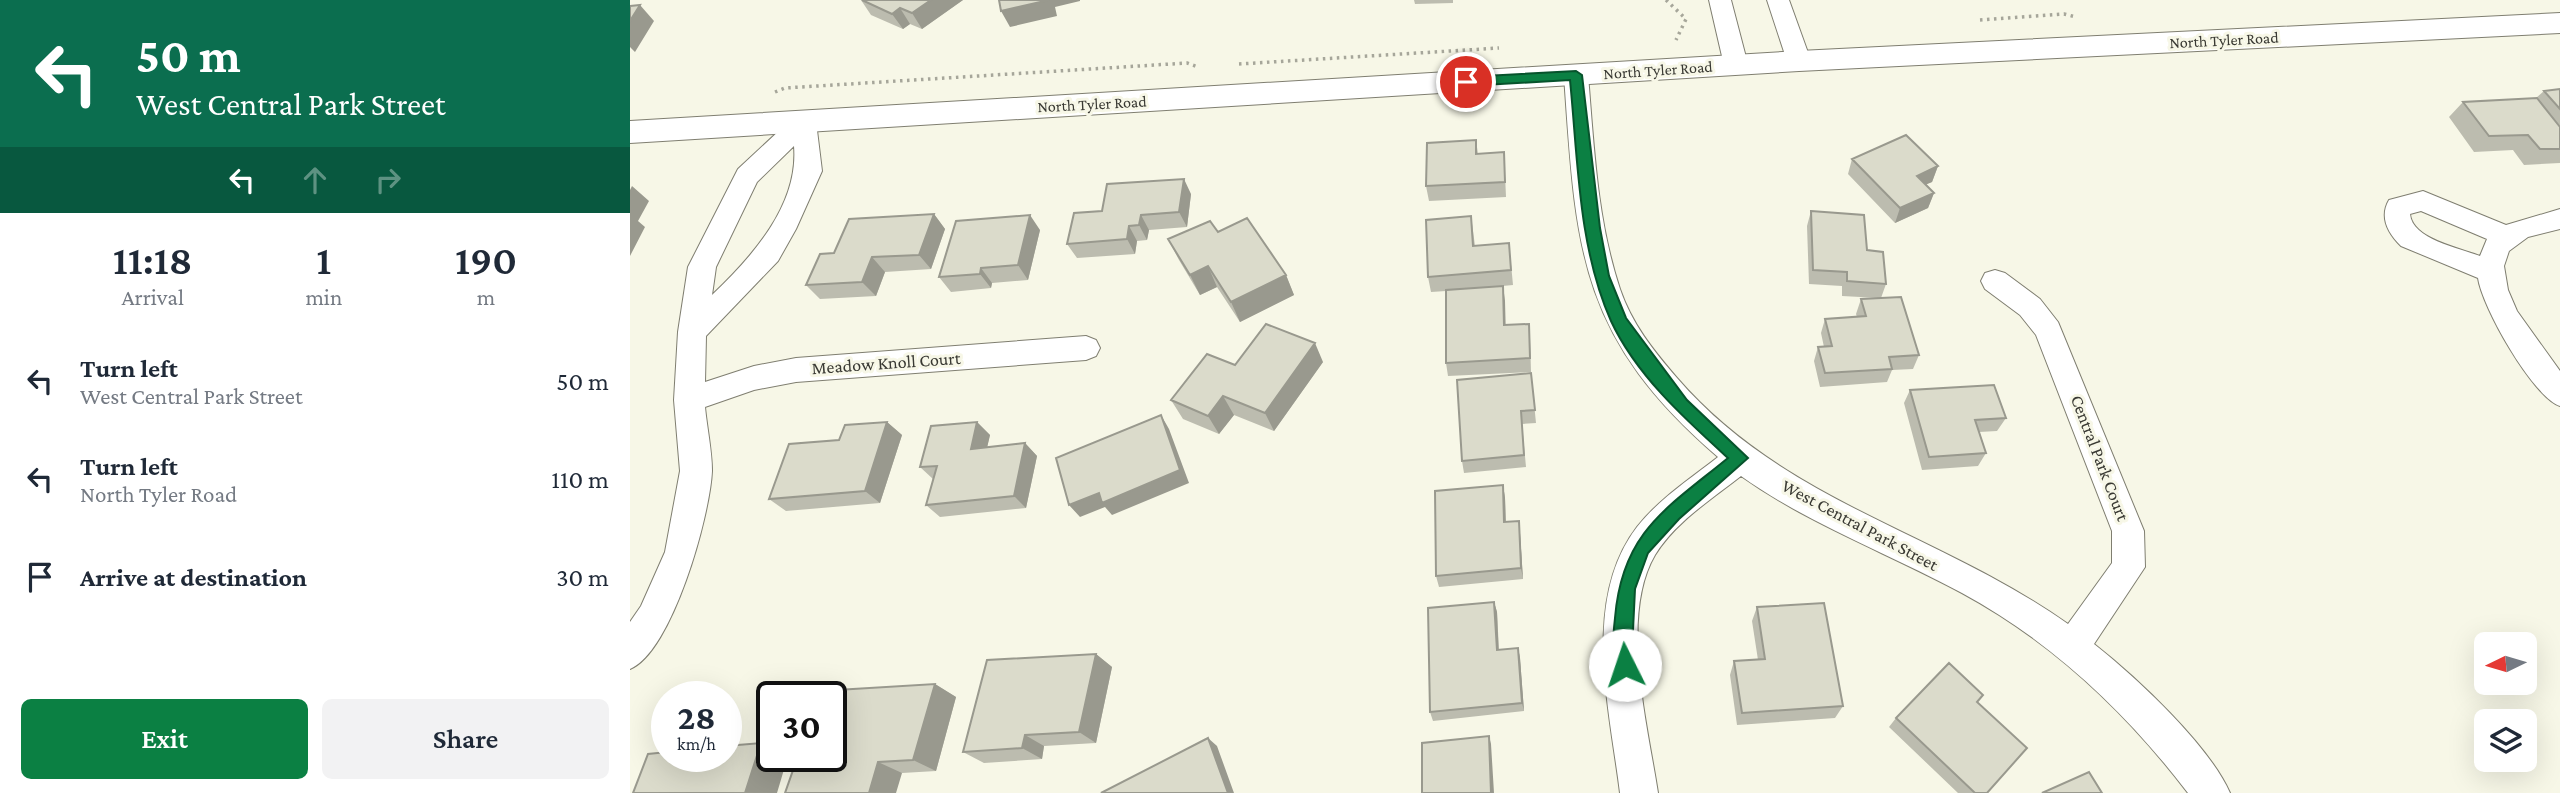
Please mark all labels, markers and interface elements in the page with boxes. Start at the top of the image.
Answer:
icon: left [21,28,112,119]
text: 50 m [136,28,241,83]
street label: North Tyler Road [2169,29,2280,52]
pin [1436,52,1496,112]
street label: North Tyler Road [1603,58,1714,83]
icon: arrive [1447,63,1485,101]
text: West Central Park Street [136,86,446,122]
street label: North Tyler Road [1037,93,1148,116]
icon: left [223,161,261,199]
icon: ahead [296,161,334,199]
icon: right [369,161,407,199]
text: 11:18 [113,236,193,283]
text: 1 [316,236,331,283]
text: 190 [455,236,517,283]
text: Arrival [121,284,184,310]
text: min [305,284,342,310]
text: m [477,284,495,310]
street label: Meadow Knoll Court [811,348,962,378]
text: Turn left [80,354,178,383]
icon: left [21,362,59,400]
text: 50 m [556,367,609,396]
text: West Central Park Street [80,383,303,409]
street label: Central Park Court [2067,392,2134,525]
text: Turn left [80,452,178,481]
icon: left [21,460,59,498]
text: 110 m [551,465,609,494]
street label: West Central Park Street [1778,475,1942,575]
text: North Tyler Road [80,481,237,507]
icon: arrive [21,558,59,596]
text: Arrive at destination [80,563,307,592]
text: 30 m [556,563,609,592]
position arrow [1588,628,1662,702]
north arrow [2474,632,2538,695]
map controls [2474,632,2537,772]
speed limit sign: 30 [756,681,847,772]
text: 28 [677,698,716,737]
button: Exit [21,699,308,779]
button: Share [322,699,609,779]
button: layers [2474,709,2537,772]
text: km/h [677,734,716,754]

